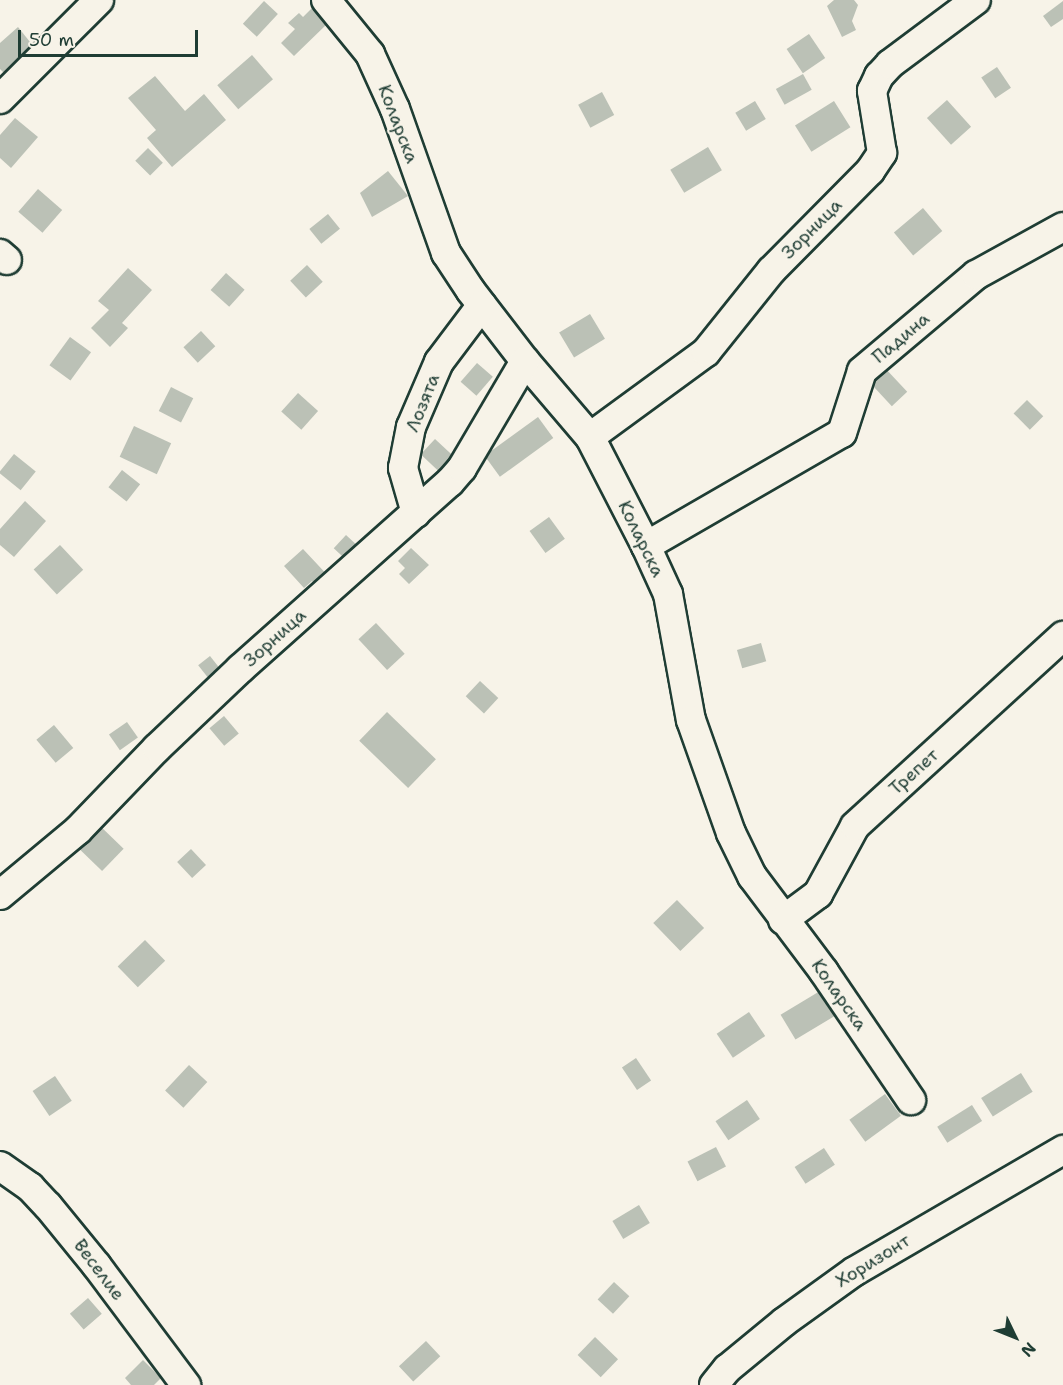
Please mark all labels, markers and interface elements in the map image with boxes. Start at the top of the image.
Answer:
scale bar [21,18,201,56]
text: 50 m [29,28,74,52]
street label: Коларска [373,82,423,166]
street label: Зорница [777,194,847,264]
street label: Падина [868,308,934,368]
street label: Лозята [402,371,444,435]
street label: Коларска [613,497,669,581]
street label: Зорница [239,604,311,672]
street label: Трепет [885,744,943,800]
street label: Коларска [807,955,871,1035]
street label: Хоризонт [832,1230,914,1292]
street label: Веселие [69,1235,129,1305]
north arrow [985,1307,1045,1367]
text: N [1017,1338,1041,1361]

